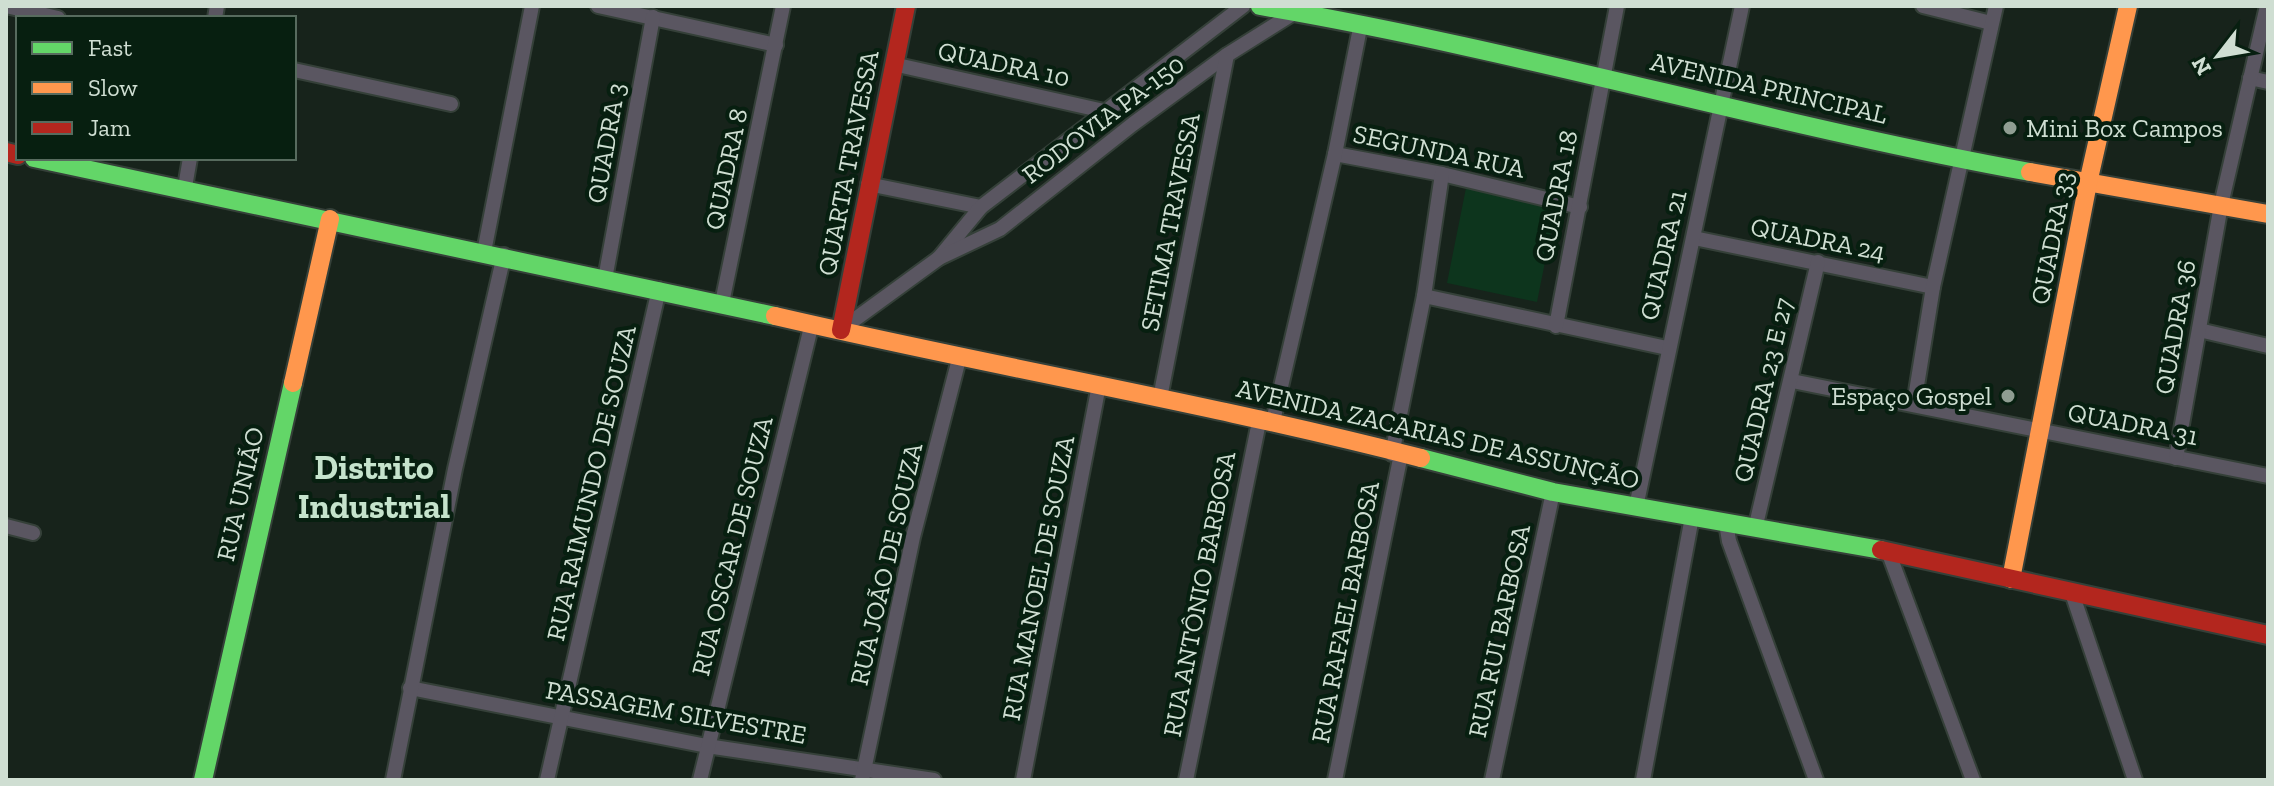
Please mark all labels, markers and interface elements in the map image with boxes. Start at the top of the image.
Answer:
legend [16,16,296,160]
north arrow [2178,16,2258,96]
text: Fast [88,33,132,62]
street label: QUADRA 10 [935,34,1073,94]
street label: AVENIDA PRINCIPAL [1647,45,1891,131]
street label: QUARTA TRAVESSA [810,47,886,278]
street label: RODOVIA PA-150 [1016,48,1190,190]
text: N [2185,52,2217,80]
text: Slow [88,73,138,102]
street label: QUADRA 3 [580,80,632,206]
street label: QUADRA 8 [698,105,754,233]
street label: SETIMA TRAVESSA [1133,109,1207,334]
place label: Mini Box Campos [2026,112,2223,144]
text: Jam [88,113,131,142]
street label: SEGUNDA RUA [1350,117,1529,185]
marker: Mini Box Campos [2001,119,2019,137]
street label: QUADRA 18 [1528,128,1584,264]
street label: QUADRA 33 [2023,169,2081,307]
street label: QUADRA 21 [1632,187,1694,323]
street label: QUADRA 24 [1748,210,1888,268]
street label: QUADRA 36 [2147,257,2203,397]
street label: QUADRA 23 E 27 [1726,295,1800,485]
street label: RUA RAIMUNDO DE SOUZA [539,321,643,644]
street label: AVENIDA ZACARIAS DE ASSUNÇÃO [1233,372,1643,496]
place label: Espaço Gospel [1831,380,1992,412]
marker: Espaço Gospel [1999,387,2017,405]
street label: QUADRA 31 [2065,396,2201,452]
street label: RUA OSCAR DE SOUZA [684,412,780,679]
street label: RUA UNIÃO [209,424,271,564]
street label: RUA MANOEL DE SOUZA [995,432,1082,723]
street label: RUA JOÃO DE SOUZA [843,439,930,688]
district label: Distrito Industrial [298,447,451,527]
street label: RUA ANTÔNIO BARBOSA [1156,447,1243,739]
street label: RUA RAFAEL BARBOSA [1304,477,1386,746]
street label: RUA RUI BARBOSA [1461,521,1537,740]
street label: PASSAGEM SILVESTRE [543,673,809,751]

